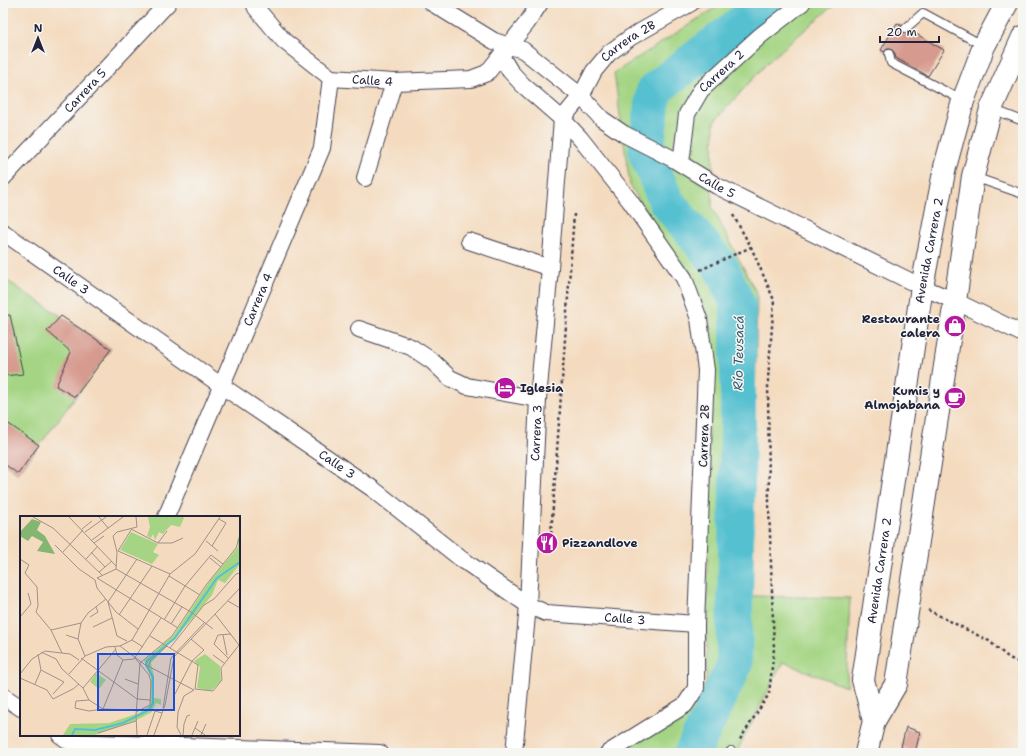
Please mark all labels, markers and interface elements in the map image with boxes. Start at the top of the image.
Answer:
street label: Carrera 2B [597,17,658,65]
north arrow [18,18,58,58]
scale bar [880,18,939,44]
text: N [34,21,43,36]
text: 20 m [886,24,917,40]
street label: Carrera 2 [695,46,748,96]
street label: Carrera 5 [61,65,110,116]
street label: Calle 4 [351,71,393,90]
street label: Calle 5 [695,168,738,202]
street label: Avenida Carrera 2 [912,196,947,305]
street label: Calle 3 [50,261,92,298]
street label: Carrera 4 [240,271,276,329]
place label: Restaurante calera [862,311,941,341]
shop icon: Restaurante calera [942,313,968,339]
water label: Río Teusacá [729,315,748,391]
hotel icon: Iglesia [492,375,518,401]
place label: Iglesia [520,380,564,396]
place label: Kumis y Almojabana [864,383,941,413]
cafe icon: Kumis y Almojabana [942,385,968,411]
street label: Carrera 3 [527,404,546,461]
street label: Carrera 2B [695,404,713,468]
street label: Calle 3 [316,446,359,483]
inset map [20,516,240,736]
street label: Avenida Carrera 2 [864,516,895,625]
restaurant icon: Pizzandlove [534,530,560,556]
place label: Pizzandlove [562,535,638,551]
street label: Calle 3 [604,609,646,628]

